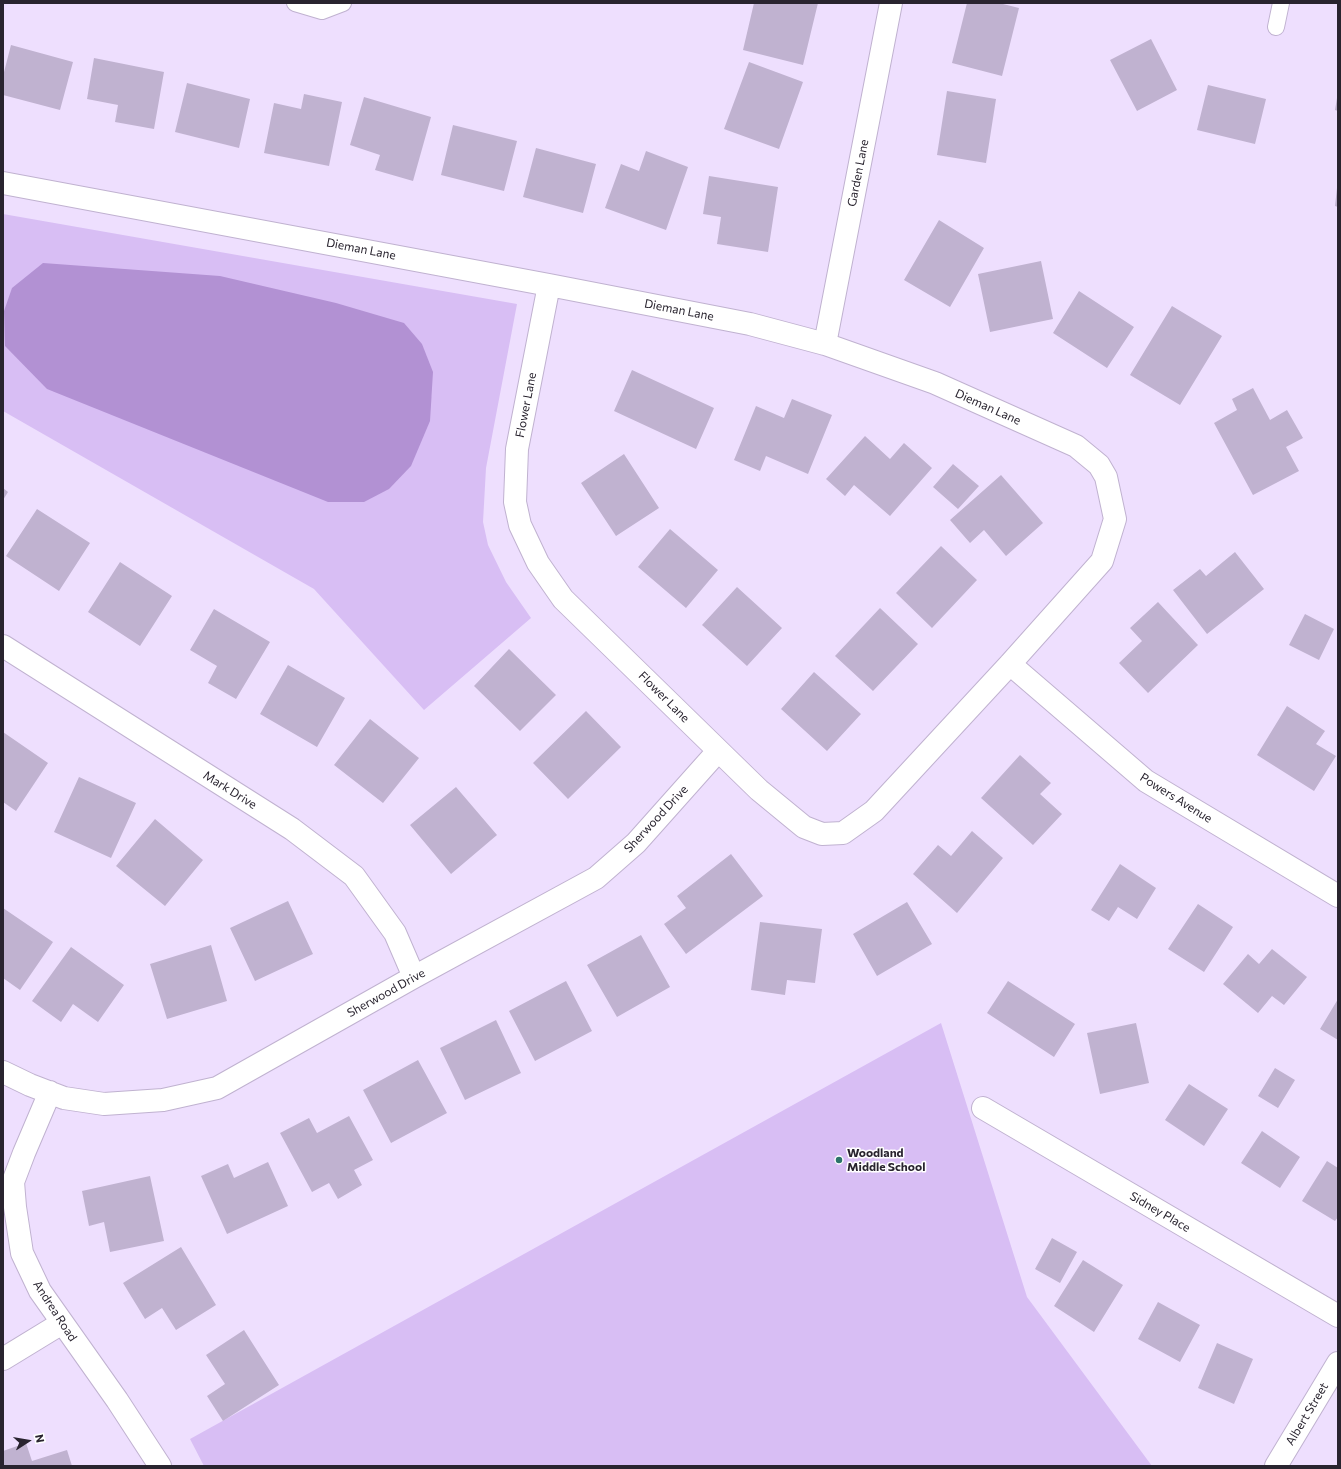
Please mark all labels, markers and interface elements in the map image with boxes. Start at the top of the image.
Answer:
street label: Garden Lane [844,138,872,208]
street label: Dieman Lane [325,235,397,263]
street label: Dieman Lane [643,296,715,324]
street label: Flower Lane [513,371,539,439]
street label: Dieman Lane [953,386,1023,428]
street label: Flower Lane [636,669,692,725]
street label: Mark Drive [201,768,259,812]
street label: Powers Avenue [1137,770,1215,826]
street label: Sherwood Drive [621,782,691,856]
street label: Sherwood Drive [344,966,428,1020]
place label: Woodland Middle School [847,1146,925,1174]
marker: Woodland Middle School [834,1155,844,1165]
street label: Sidney Place [1127,1189,1193,1235]
street label: Andrea Road [30,1278,80,1344]
street label: Albert Street [1283,1380,1331,1448]
north arrow [8,1421,48,1461]
text: N [33,1433,47,1444]

